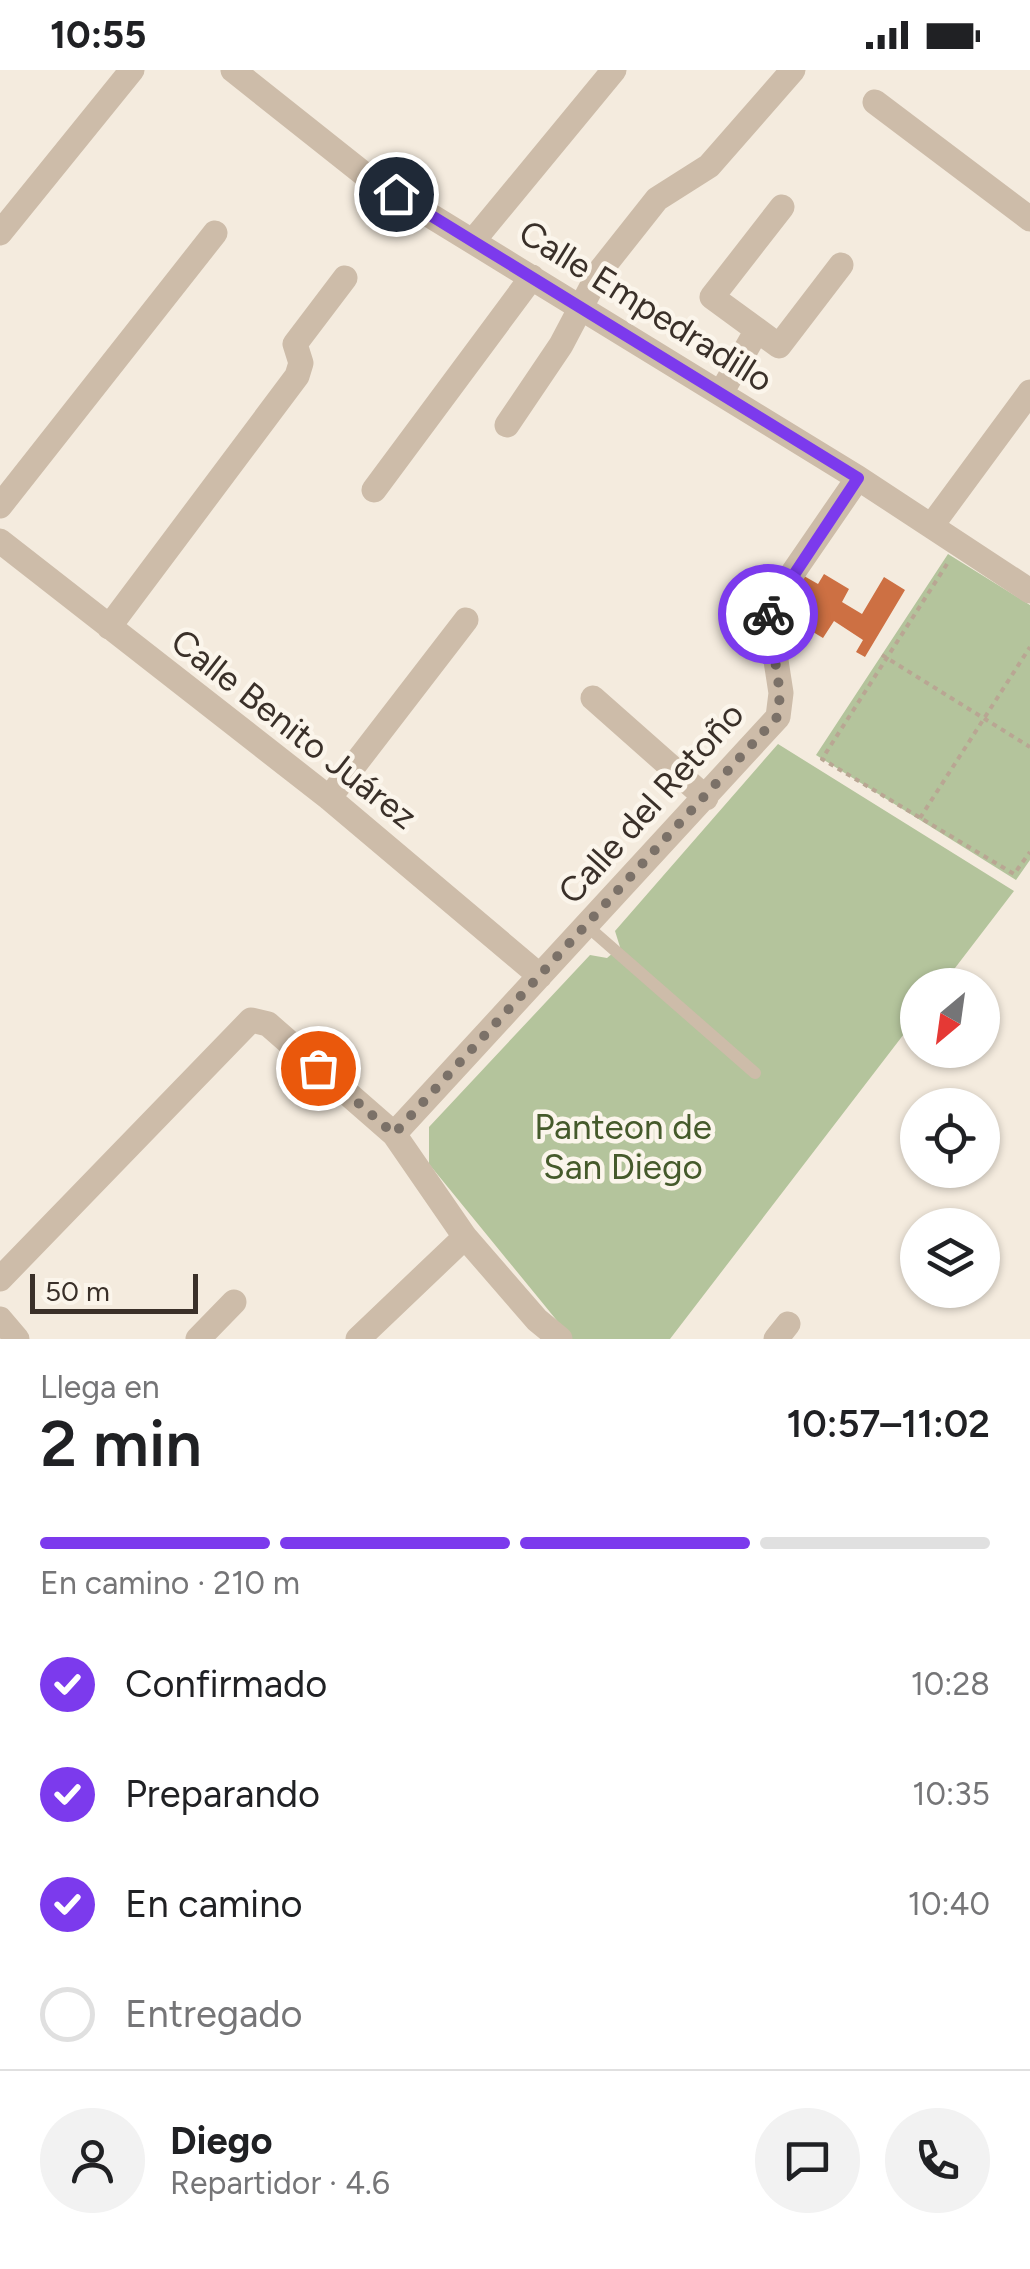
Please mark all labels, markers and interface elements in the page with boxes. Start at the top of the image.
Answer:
text: 10:55 [50,12,146,58]
pin [354,152,439,237]
icon: home [369,167,424,222]
street label: Calle Empedradillo [511,211,781,401]
courier [718,564,818,664]
icon: bike [741,587,796,642]
street label: Calle Benito Juárez [163,620,425,838]
street label: Calle del Retoño [550,694,752,912]
north arrow [900,968,1000,1068]
map controls [900,968,1000,1308]
pin [276,1026,361,1111]
icon: bag [291,1041,346,1096]
button: locate [900,1088,1000,1188]
park label: Panteon de San Diego [534,1106,712,1188]
button: layers [900,1208,1000,1308]
scale bar [30,1269,198,1314]
text: 50 m [45,1274,110,1308]
text: Llega en [40,1368,160,1406]
text: 10:57–11:02 [786,1401,990,1447]
text: 2 min [40,1404,202,1482]
text: En camino · 210 m [40,1564,300,1602]
icon: check [40,1657,95,1712]
text: Confirmado [125,1661,327,1707]
text: 10:28 [911,1665,990,1703]
icon: check [40,1767,95,1822]
text: Preparando [125,1771,320,1817]
text: 10:35 [912,1775,990,1813]
icon: check [40,1877,95,1932]
text: En camino [125,1881,302,1927]
text: 10:40 [908,1885,990,1923]
text: Entregado [125,1991,303,2037]
button: person [40,2108,145,2213]
button: chat [755,2108,860,2213]
button: phone [885,2108,990,2213]
text: Diego [170,2118,273,2164]
text: Repartidor · 4.6 [170,2164,390,2202]

